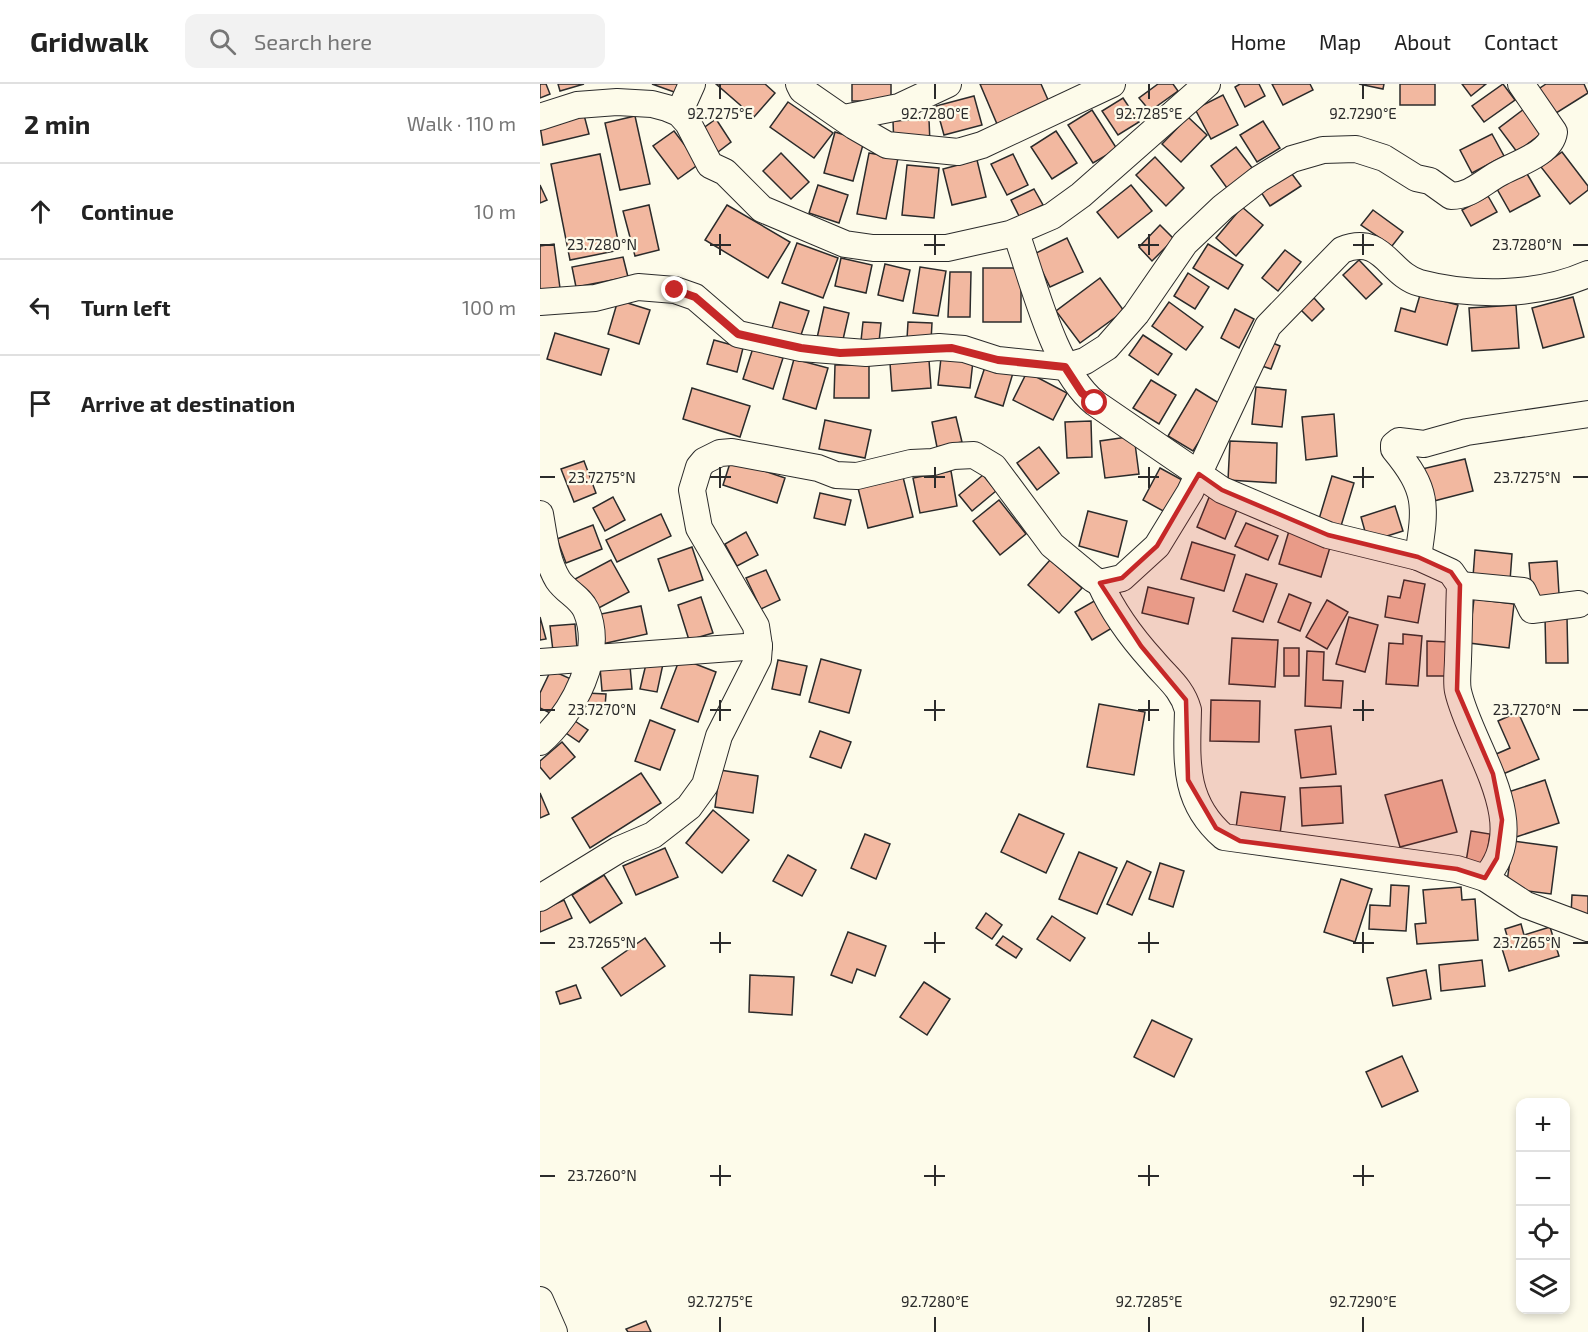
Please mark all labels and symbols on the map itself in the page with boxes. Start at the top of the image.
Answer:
text: 92.7275°E [687,104,753,122]
text: 92.7280°E [901,104,969,122]
text: 92.7285°E [1115,104,1183,122]
text: 92.7290°E [1329,104,1397,122]
text: 23.7280°N [567,235,637,253]
text: 23.7280°N [1492,235,1562,253]
route end [661,276,687,302]
route start [1081,389,1107,415]
text: 23.7275°N [568,468,636,486]
text: 23.7275°N [1493,468,1561,486]
text: 23.7270°N [568,700,636,718]
text: 23.7270°N [1493,700,1561,718]
text: 23.7265°N [568,933,636,951]
text: 23.7265°N [1493,933,1561,951]
text: 23.7260°N [567,1166,637,1184]
text: 92.7275°E [687,1292,753,1310]
text: 92.7280°E [901,1292,969,1310]
text: 92.7285°E [1115,1292,1183,1310]
text: 92.7290°E [1329,1292,1397,1310]

